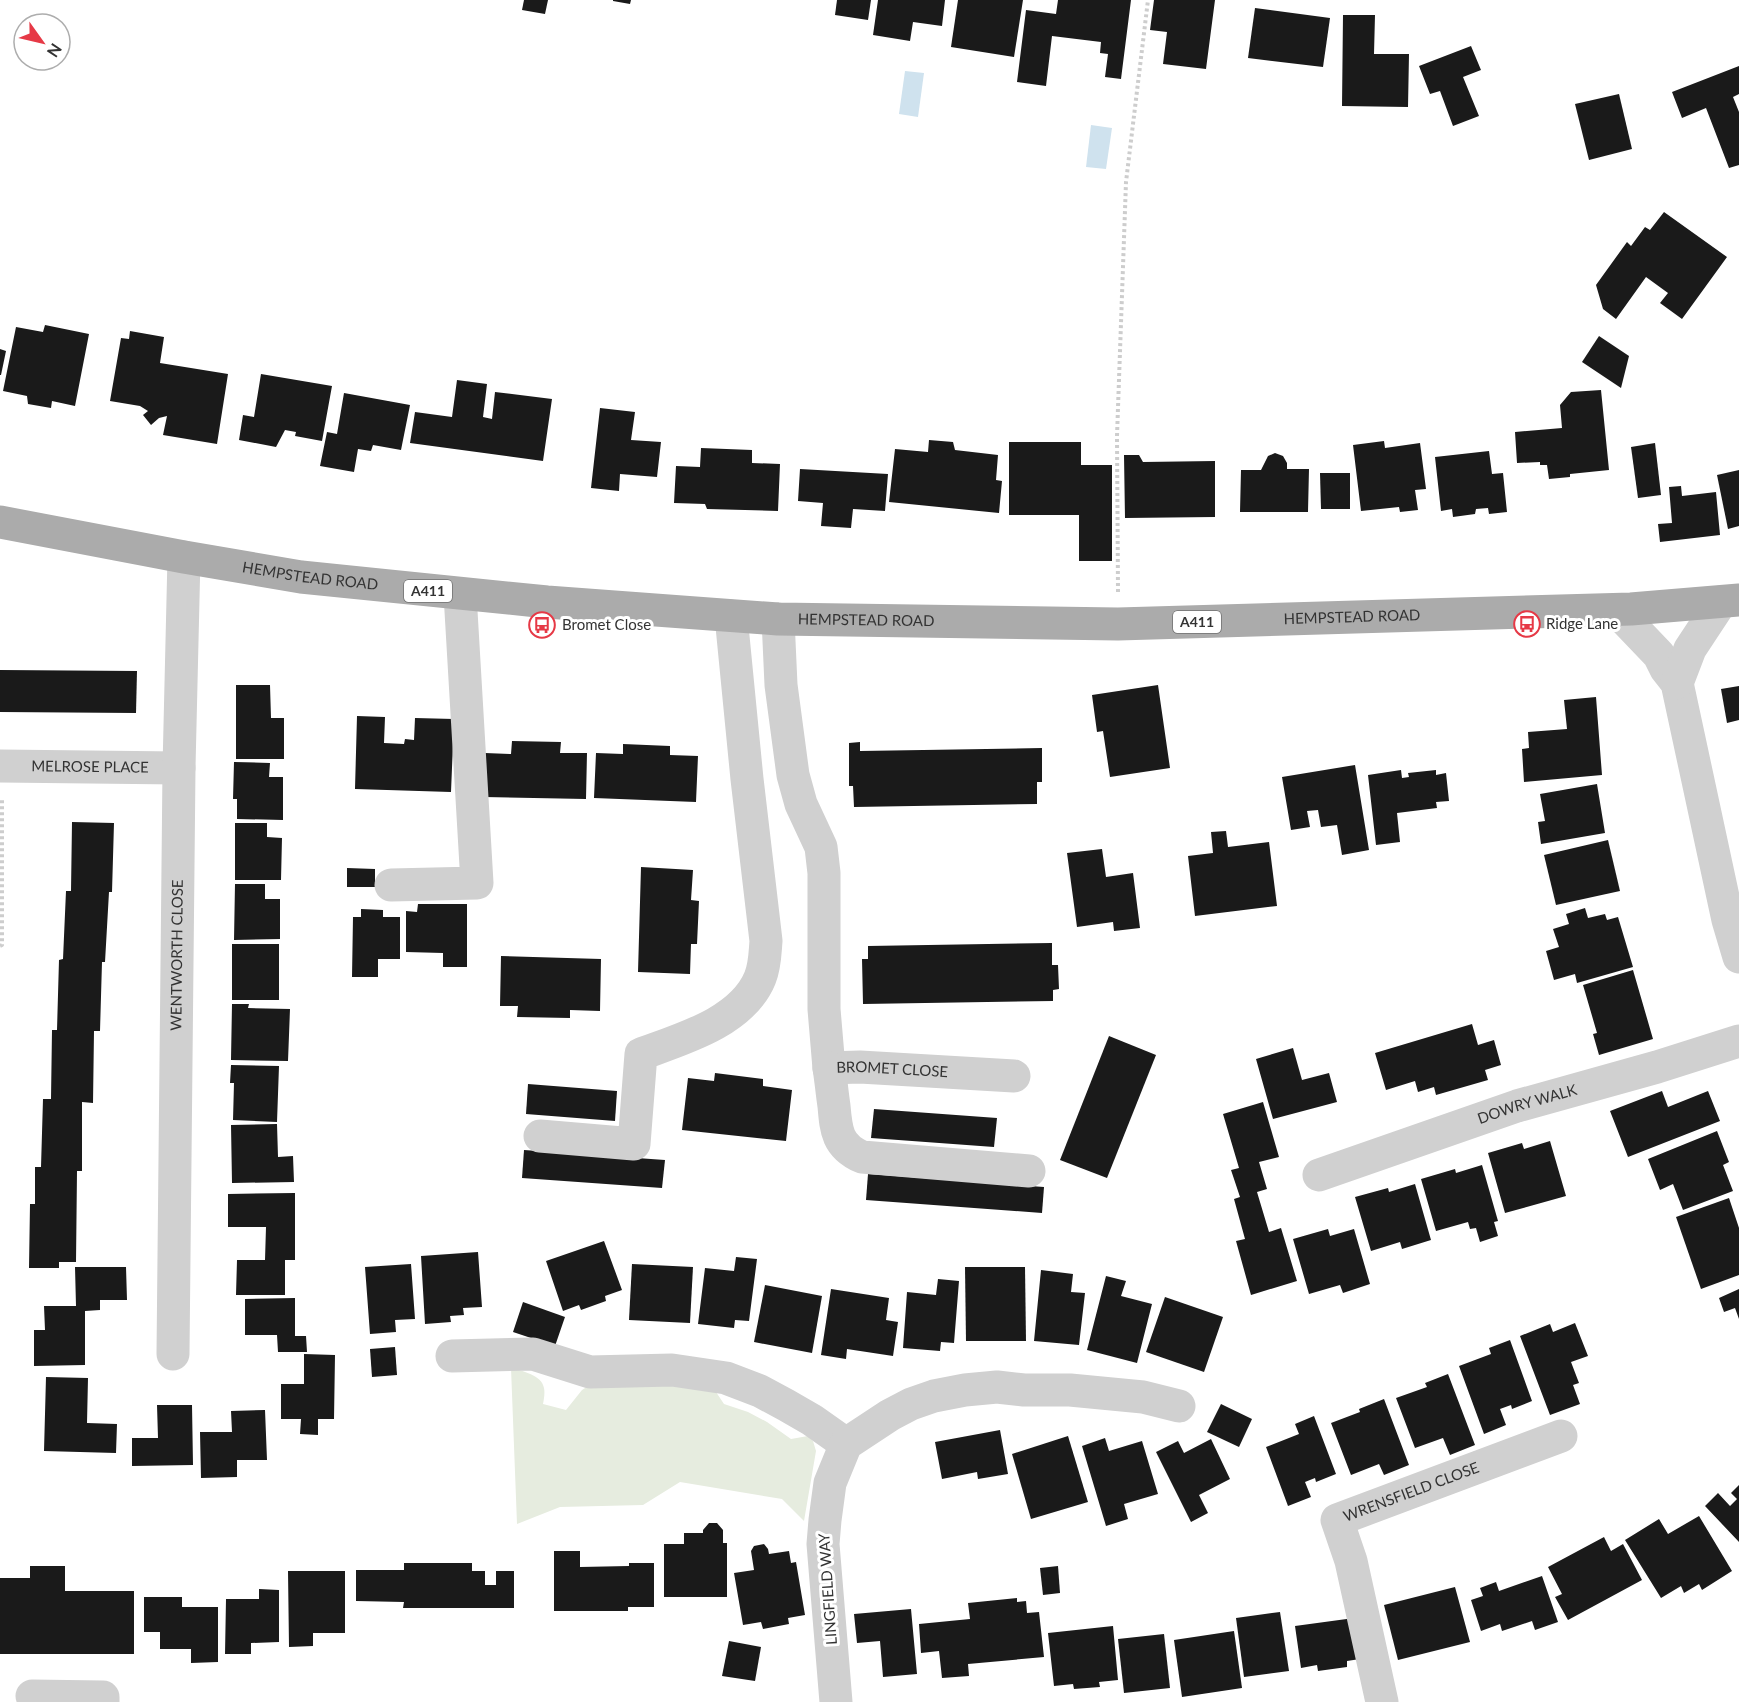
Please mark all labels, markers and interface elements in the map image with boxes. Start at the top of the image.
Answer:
north arrow [12,12,72,72]
text: N [44,40,66,61]
street label: HEMPSTEAD ROAD [241,557,379,593]
road number: A411 [404,580,452,602]
street label: HEMPSTEAD ROAD [1283,605,1421,627]
street label: HEMPSTEAD ROAD [798,609,935,629]
bus stop icon: Ridge Lane [1512,609,1542,639]
bus stop icon: Bromet Close [527,610,557,640]
road number: A411 [1173,611,1221,633]
place label: Ridge Lane [1546,614,1618,632]
place label: Bromet Close [562,615,651,633]
street label: MELROSE PLACE [31,756,149,776]
street label: WENTWORTH CLOSE [166,879,186,1031]
street label: BROMET CLOSE [836,1057,949,1080]
street label: DOWRY WALK [1475,1080,1579,1127]
street label: WRENSFIELD CLOSE [1341,1458,1481,1525]
street label: LINGFIELD WAY [814,1532,840,1645]

